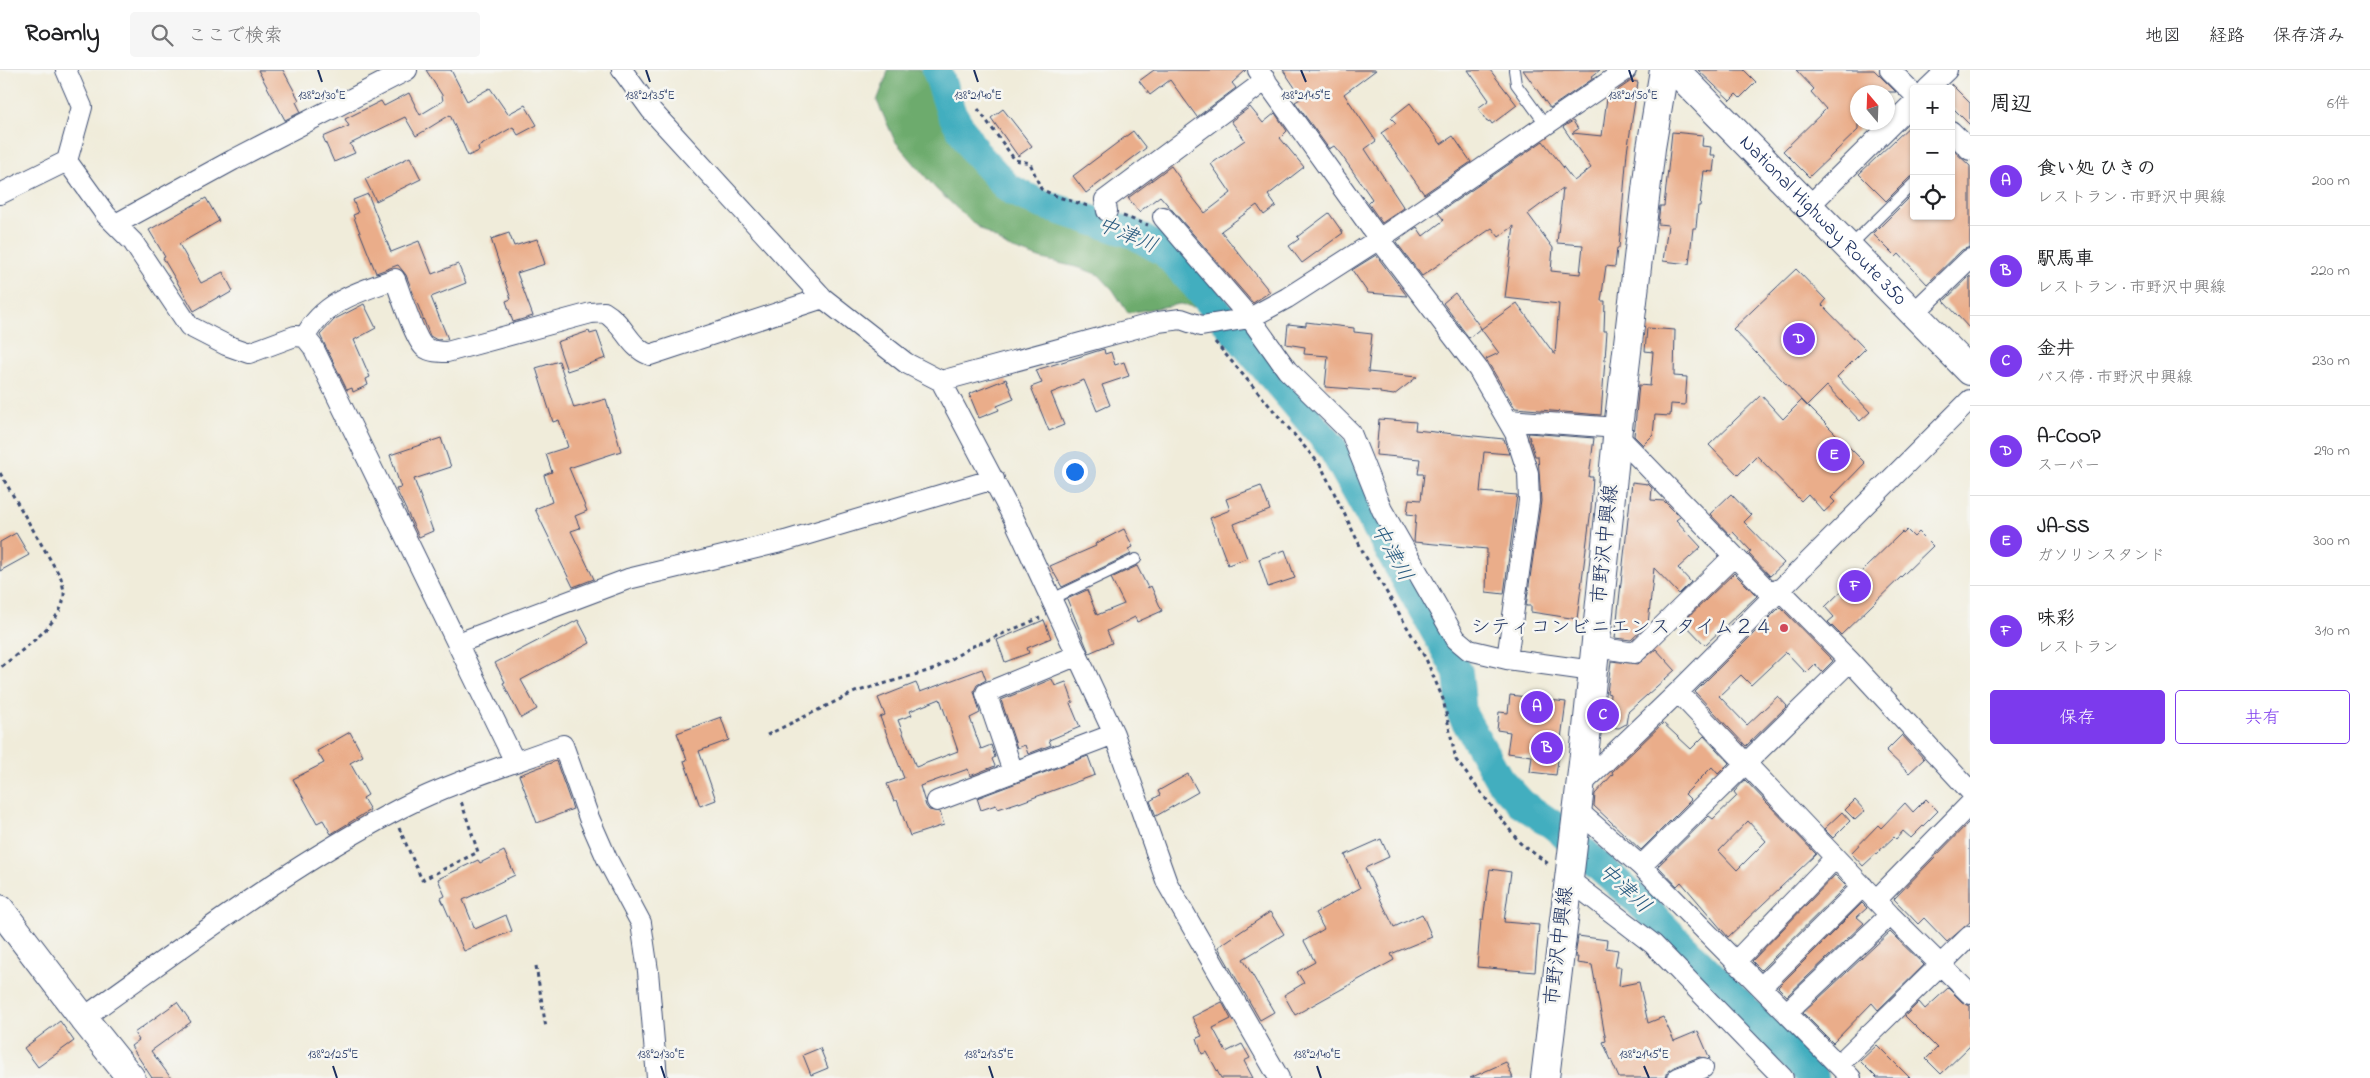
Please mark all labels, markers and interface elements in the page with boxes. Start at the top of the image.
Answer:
search box [130,12,480,57]
text: Roamly [25,17,100,52]
icon: search [148,21,176,49]
text: ここで検索 [188,23,283,50]
text: 地図 [2145,24,2181,50]
text: 経路 [2209,24,2245,50]
text: 保存済み [2273,24,2345,50]
north arrow [1850,85,1895,130]
map controls [1910,85,1955,220]
button: + [1910,85,1955,130]
text: 138°21'30"E [298,87,346,105]
text: 138°21'35"E [625,87,675,105]
text: 138°21'40"E [954,87,1002,105]
text: 138°21'45"E [1281,87,1331,105]
text: 138°21'50"E [1608,87,1658,105]
text: 周辺 [1990,90,2032,120]
text: 6件 [2327,92,2350,116]
street label: National Highway Route 350 [1732,129,1913,313]
button: − [1910,130,1955,175]
text: 食い処 ひきの [2037,156,2156,183]
text: A [2001,169,2011,193]
text: 200 m [2312,169,2350,193]
button: locate [1910,175,1955,220]
text: レストラン · 市野沢中興線 [2037,186,2226,210]
water label: 中津川 [1092,210,1162,262]
text: 駅馬車 [2037,246,2094,273]
text: B [2001,259,2011,283]
text: 220 m [2311,259,2350,283]
text: レストラン · 市野沢中興線 [2037,276,2226,300]
pin: D [1783,320,1815,358]
text: 金井 [2037,336,2075,363]
text: C [2002,349,2010,373]
text: 230 m [2312,349,2350,373]
text: バス停 · 市野沢中興線 [2037,366,2192,390]
text: A-COOP [2037,424,2101,451]
pin: E [1818,436,1850,474]
text: D [2000,439,2012,463]
text: 290 m [2314,439,2350,463]
text: スーパー [2037,454,2100,478]
your location [1062,459,1088,485]
street label: 市野沢中興線 [1585,483,1627,605]
text: JA-SS [2037,514,2090,541]
water label: 中津川 [1363,518,1419,588]
text: E [2001,529,2011,553]
text: 300 m [2313,529,2350,553]
text: ガソリンスタンド [2037,544,2165,568]
pin: F [1839,567,1871,605]
text: 味彩 [2037,606,2075,633]
place label: シティコンビニエンス タイム２４ [1471,614,1774,643]
text: F [2001,619,2011,643]
text: 310 m [2315,619,2350,643]
marker: シティコンビニエンス タイム２４ [1778,622,1790,634]
text: レストラン [2037,636,2118,660]
pin: A [1521,688,1553,726]
button: 保存 [1990,690,2165,744]
button: 共有 [2175,690,2350,744]
pin: C [1587,696,1619,734]
pin: B [1531,729,1563,767]
water label: 中津川 [1591,857,1657,921]
street label: 市野沢中興線 [1538,885,1582,1007]
text: 138°21'25"E [308,1046,358,1064]
text: 138°21'30"E [637,1046,685,1064]
text: 138°21'35"E [964,1046,1014,1064]
text: 138°21'40"E [1293,1046,1341,1064]
text: 138°21'45"E [1619,1046,1669,1064]

